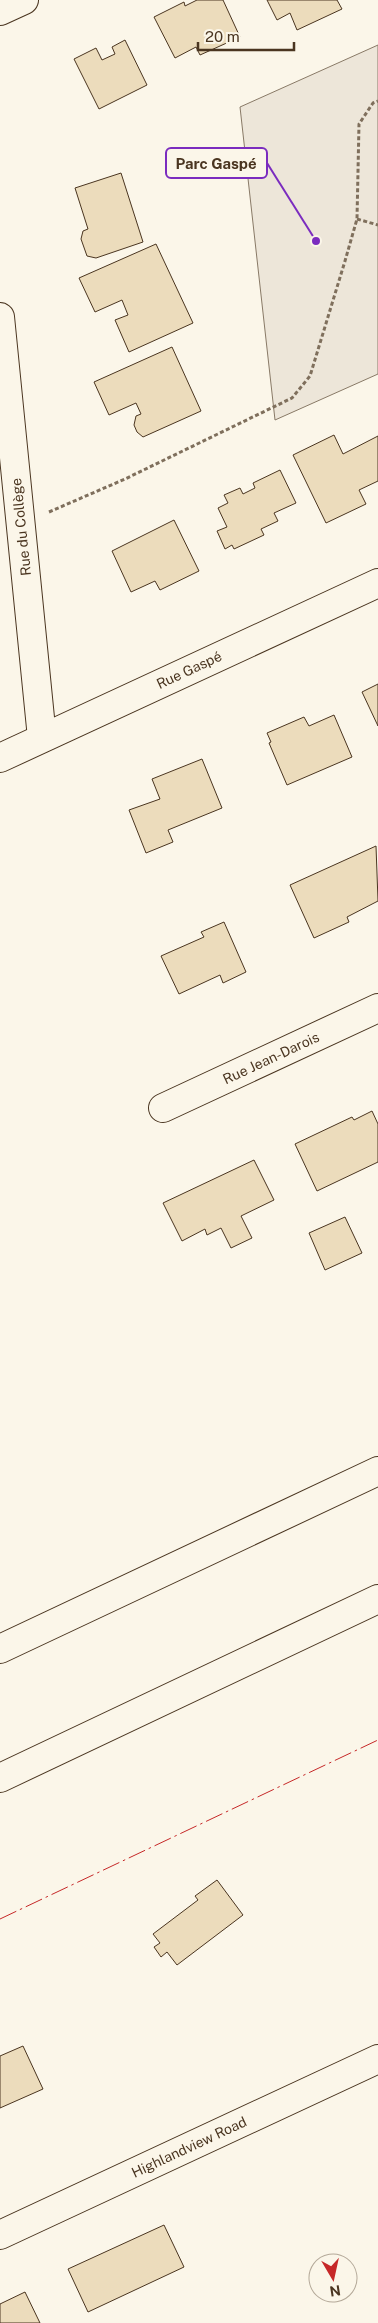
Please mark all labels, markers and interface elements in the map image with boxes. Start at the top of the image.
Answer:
scale bar [198,20,294,52]
text: 20 m [205,28,240,45]
callout: Parc Gaspé [166,148,267,178]
text: Parc Gaspé [175,155,257,172]
street label: Rue du Collège [8,477,34,577]
street label: Rue Gaspé [154,648,224,692]
street label: Rue Jean-Darois [220,1029,322,1087]
street label: Highlandview Road [129,2113,249,2181]
north arrow [308,2253,358,2303]
text: N [328,2282,342,2300]

